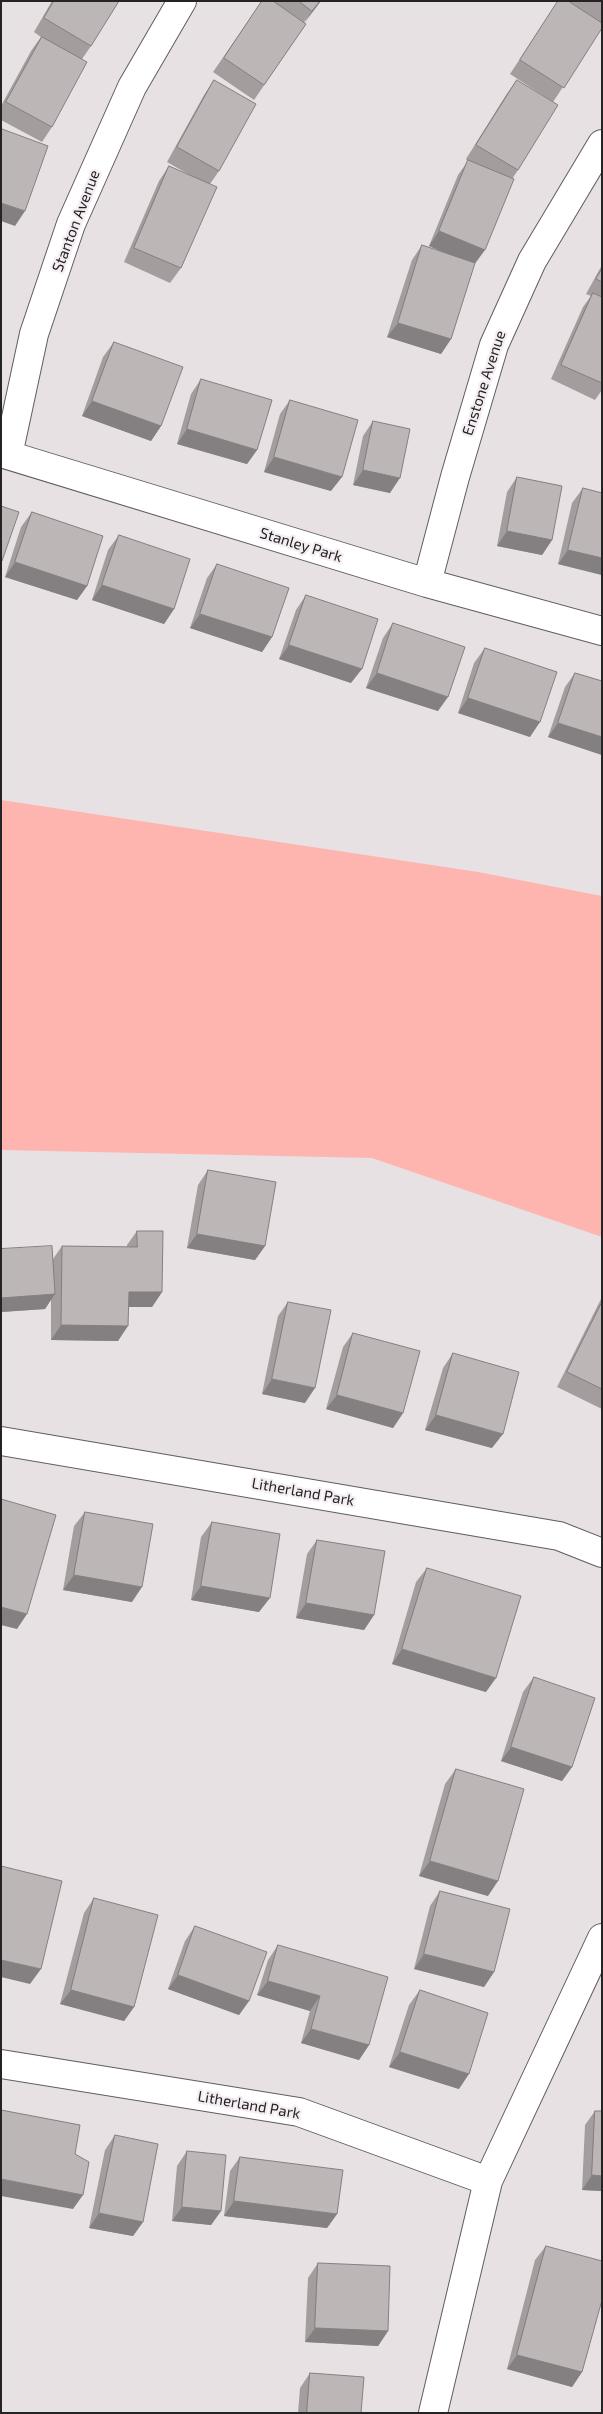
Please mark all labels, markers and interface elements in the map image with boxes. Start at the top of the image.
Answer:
street label: Stanton Avenue [48,168,104,274]
street label: Enstone Avenue [459,328,509,438]
street label: Stanley Park [258,524,344,566]
street label: Litherland Park [250,1474,356,1510]
street label: Litherland Park [196,2087,302,2123]

